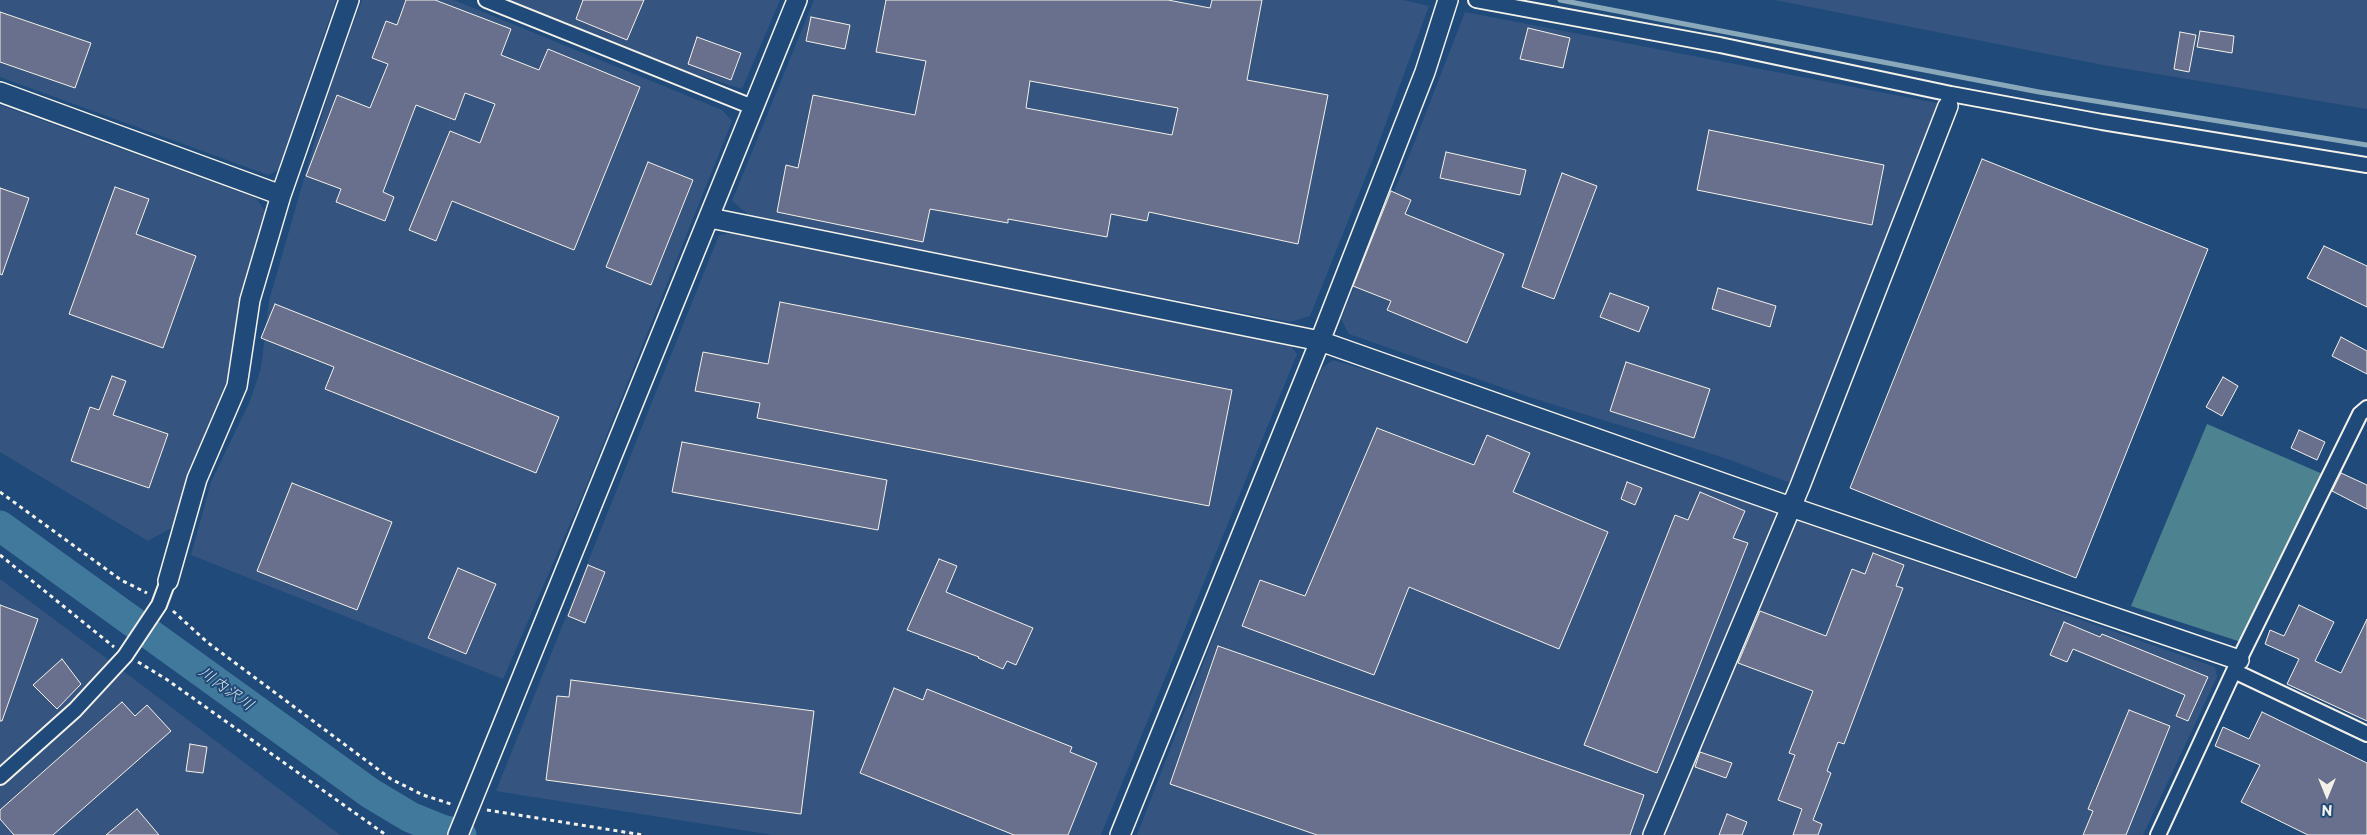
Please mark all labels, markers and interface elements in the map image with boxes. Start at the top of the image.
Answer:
water label: 川内沢川 [194,662,258,716]
north arrow [2302,770,2352,820]
text: N [2321,800,2333,821]

